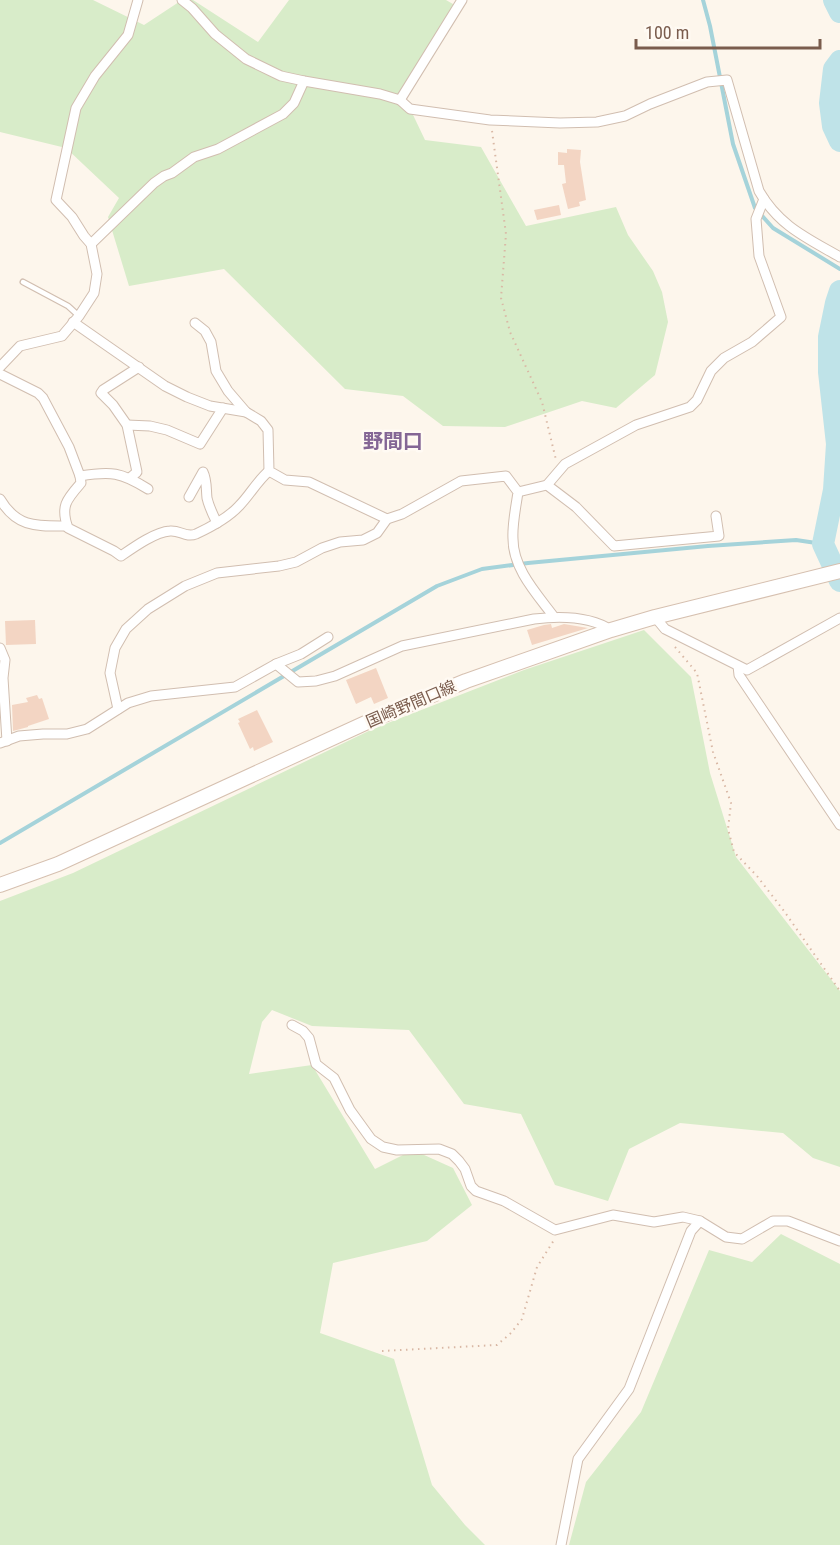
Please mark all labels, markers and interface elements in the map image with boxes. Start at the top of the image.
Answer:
scale bar [636,12,820,50]
text: 100 m [645,22,689,43]
district label: 野間口 [363,429,423,453]
street label: 国崎野間口線 [363,676,459,732]

